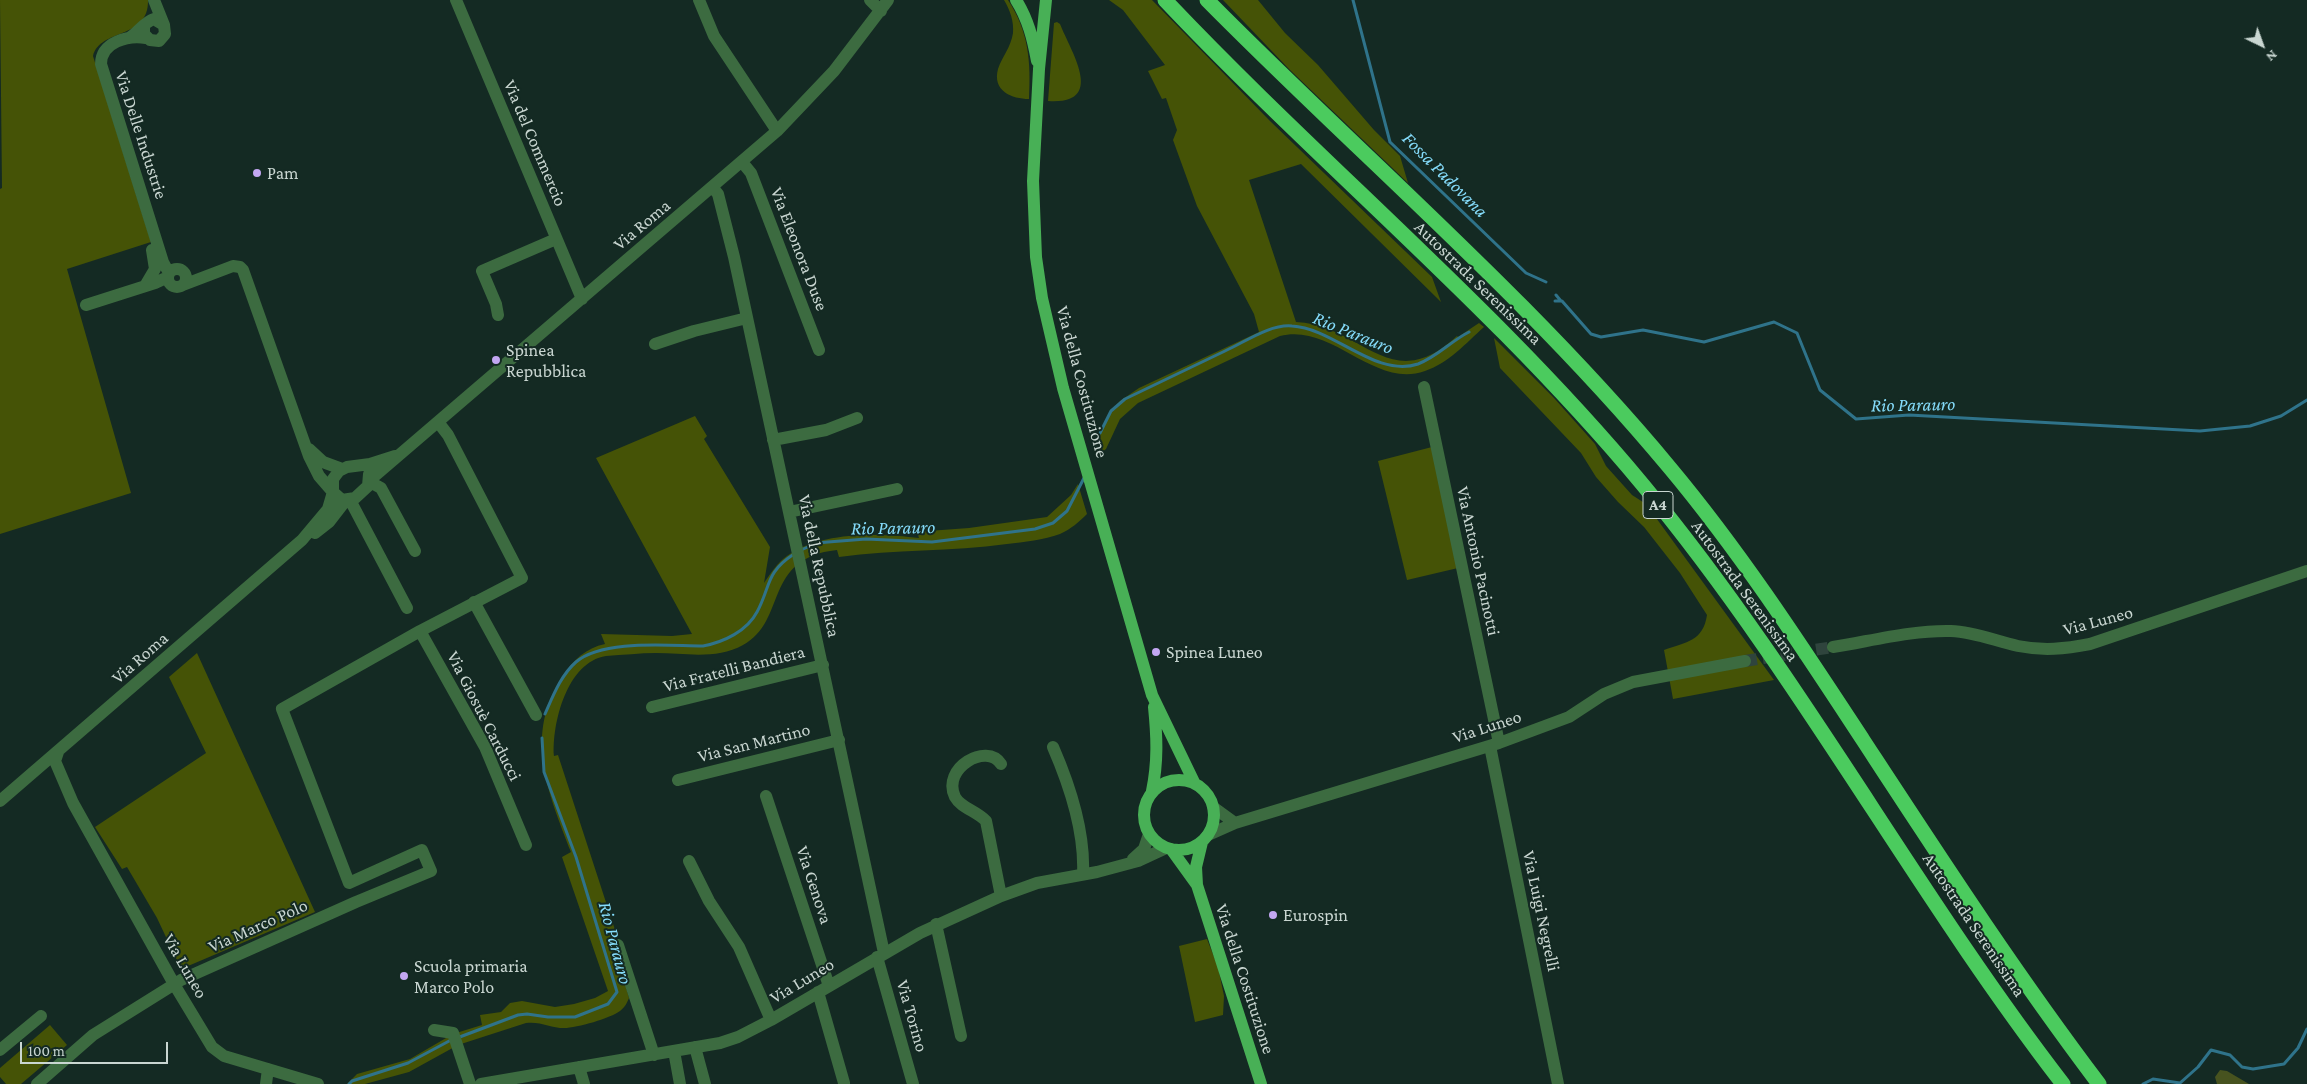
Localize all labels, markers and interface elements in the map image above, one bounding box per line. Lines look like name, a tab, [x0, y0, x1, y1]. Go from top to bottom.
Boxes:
north arrow	[2237, 20, 2287, 70]
text: N	[2263, 47, 2281, 65]
street label: Via Delle Industrie	[110, 68, 172, 202]
street label: Via del Commercio	[499, 77, 571, 209]
water label: Fossa Padovana	[1397, 127, 1493, 223]
place label: Pam	[267, 162, 299, 184]
marker: Pam	[251, 167, 263, 179]
street label: Via Eleonora Duse	[766, 184, 832, 314]
street label: Via Roma	[609, 195, 675, 255]
street label: Autostrada Serenissima	[1410, 216, 1546, 350]
street label: Via della Costituzione	[1051, 304, 1113, 460]
water label: Rio Parauro	[1310, 307, 1396, 359]
place label: Spinea Repubblica	[506, 339, 586, 382]
marker: Spinea Repubblica	[490, 354, 502, 366]
water label: Rio Parauro	[1871, 393, 1955, 417]
street label: Via Antonio Pacinotti	[1452, 484, 1504, 638]
road number: A4	[1643, 492, 1673, 518]
street label: Via della Repubblica	[793, 493, 845, 639]
water label: Rio Parauro	[851, 516, 935, 540]
street label: Autostrada Serenissima	[1687, 516, 1803, 666]
street label: Via Luneo	[2061, 601, 2135, 641]
street label: Via Roma	[107, 628, 173, 688]
street label: Via Fratelli Bandiera	[661, 641, 807, 697]
place label: Spinea Luneo	[1166, 641, 1263, 663]
marker: Spinea Luneo	[1150, 646, 1162, 658]
street label: Via Giosuè Carducci	[442, 647, 526, 785]
street label: Via Luneo	[1450, 706, 1524, 748]
street label: Via San Martino	[696, 719, 812, 767]
street label: Via Genova	[791, 843, 837, 927]
street label: Via Luigi Negrelli	[1518, 849, 1564, 973]
street label: Autostrada Serenissima	[1918, 849, 2030, 1001]
street label: Via Marco Polo	[205, 894, 311, 958]
water label: Rio Parauro	[593, 899, 637, 987]
street label: Via della Costituzione	[1211, 901, 1279, 1057]
place label: Eurospin	[1283, 904, 1348, 926]
marker: Eurospin	[1267, 909, 1279, 921]
street label: Via Luneo	[158, 930, 212, 1002]
street label: Via Luneo	[766, 953, 838, 1009]
place label: Scuola primaria Marco Polo	[414, 955, 528, 998]
marker: Scuola primaria Marco Polo	[398, 970, 410, 982]
street label: Via Torino	[891, 977, 933, 1055]
scale bar	[22, 1032, 170, 1064]
text: 100 m	[28, 1043, 65, 1059]

